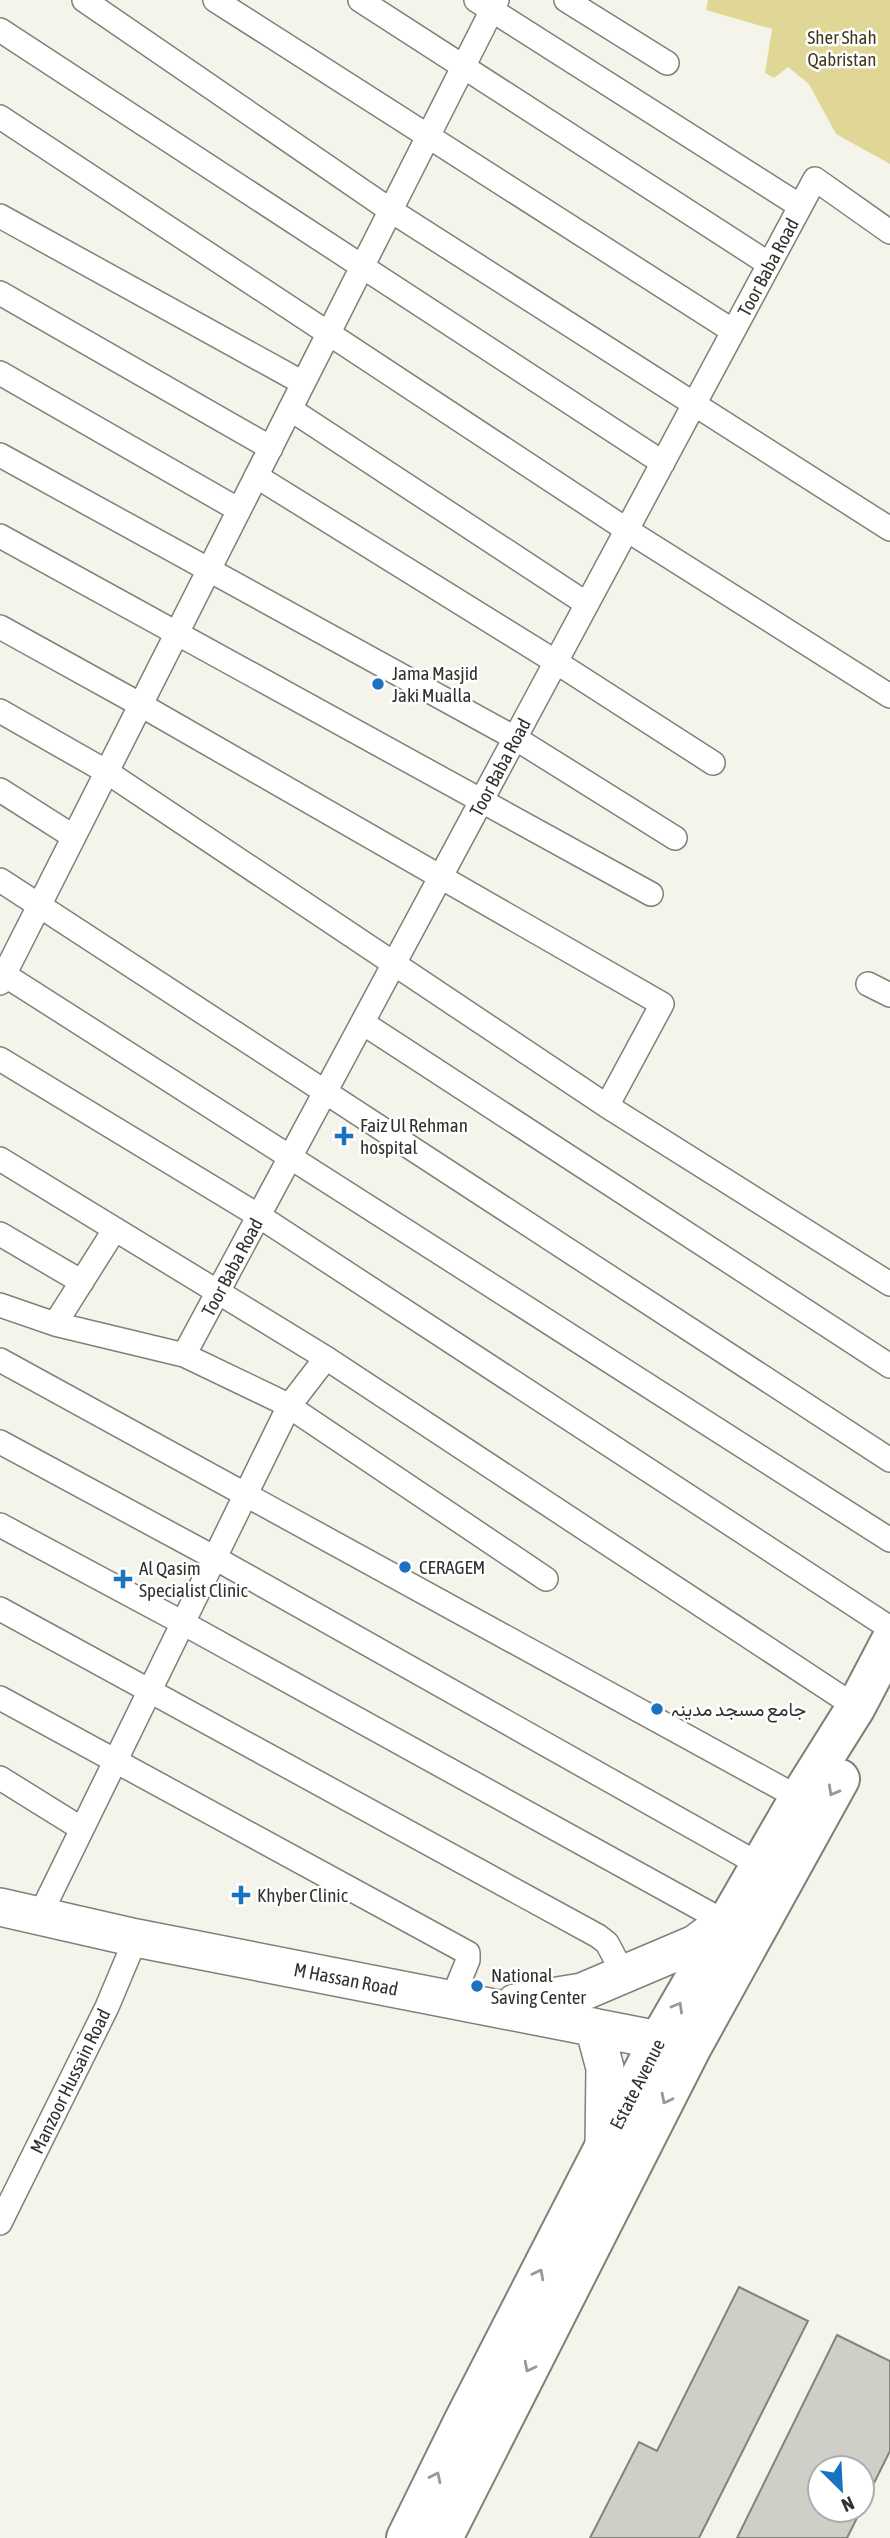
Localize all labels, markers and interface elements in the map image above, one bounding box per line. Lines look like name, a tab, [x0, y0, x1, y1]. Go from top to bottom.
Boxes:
park label: Sher Shah Qabristan	[807, 26, 877, 70]
street label: Toor Baba Road	[733, 214, 803, 320]
place label: Jama Masjid Jaki Mualla	[392, 662, 478, 706]
marker: Jama Masjid Jaki Mualla	[370, 676, 386, 692]
street label: Toor Baba Road	[465, 714, 535, 820]
place label: Faiz Ul Rehman hospital	[360, 1114, 468, 1158]
marker: Faiz Ul Rehman hospital	[334, 1126, 354, 1146]
street label: Toor Baba Road	[197, 1214, 267, 1320]
place label: CERAGEM	[419, 1556, 485, 1578]
place label: Al Qasim Specialist Clinic	[139, 1557, 248, 1601]
marker: CERAGEM	[397, 1559, 413, 1575]
marker: Al Qasim Specialist Clinic	[113, 1569, 133, 1589]
place label: جامع مسجد مدینہ	[671, 1698, 806, 1723]
marker: جامع مسجد مدینہ	[649, 1701, 665, 1717]
one-way arrow	[828, 1784, 841, 1796]
place label: Khyber Clinic	[257, 1884, 349, 1906]
marker: Khyber Clinic	[231, 1885, 251, 1905]
street label: M Hassan Road	[292, 1958, 400, 2000]
place label: National Saving Center	[491, 1964, 586, 2008]
marker: National Saving Center	[469, 1978, 485, 1994]
one-way arrow	[670, 2001, 683, 2014]
street label: Manzoor Hussain Road	[25, 2005, 115, 2157]
street label: Estate Avenue	[605, 2035, 669, 2133]
one-way arrow	[660, 2092, 674, 2104]
one-way arrow	[531, 2269, 544, 2281]
one-way arrow	[523, 2360, 537, 2372]
north arrow	[806, 2454, 876, 2524]
one-way arrow	[428, 2472, 442, 2484]
text: N	[838, 2492, 858, 2517]

